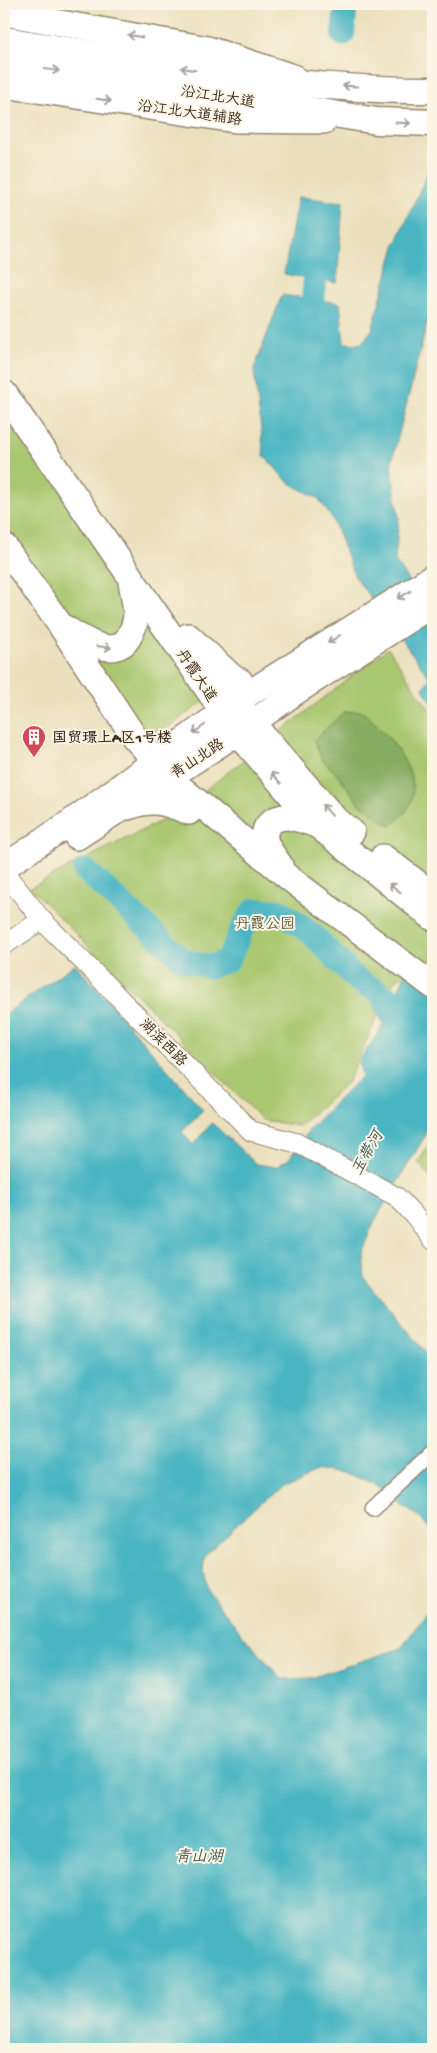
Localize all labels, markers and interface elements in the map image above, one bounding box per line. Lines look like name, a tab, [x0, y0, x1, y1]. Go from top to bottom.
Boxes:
one-way arrow	[127, 30, 143, 40]
one-way arrow	[181, 63, 197, 73]
one-way arrow	[44, 65, 60, 75]
one-way arrow	[342, 82, 358, 91]
street label: 沿江北大道	[179, 83, 256, 113]
one-way arrow	[96, 96, 112, 106]
street label: 沿江北大道辅路	[136, 98, 243, 130]
one-way arrow	[395, 118, 411, 127]
one-way arrow	[398, 591, 412, 601]
one-way arrow	[327, 634, 341, 644]
one-way arrow	[96, 642, 112, 652]
street label: 丹霞大道	[171, 646, 220, 706]
building icon: 国贸璟上A区1号楼	[21, 724, 47, 758]
one-way arrow	[192, 724, 206, 734]
place label: 国贸璟上A区1号楼	[52, 730, 172, 748]
street label: 青山北路	[168, 736, 228, 784]
one-way arrow	[270, 772, 282, 785]
one-way arrow	[321, 804, 333, 817]
one-way arrow	[388, 883, 402, 893]
park label: 丹霞公园	[235, 915, 295, 934]
street label: 湖滨西路	[135, 1016, 190, 1071]
water label: 玉带河	[348, 1125, 390, 1179]
water label: 青山湖	[175, 1847, 225, 1868]

